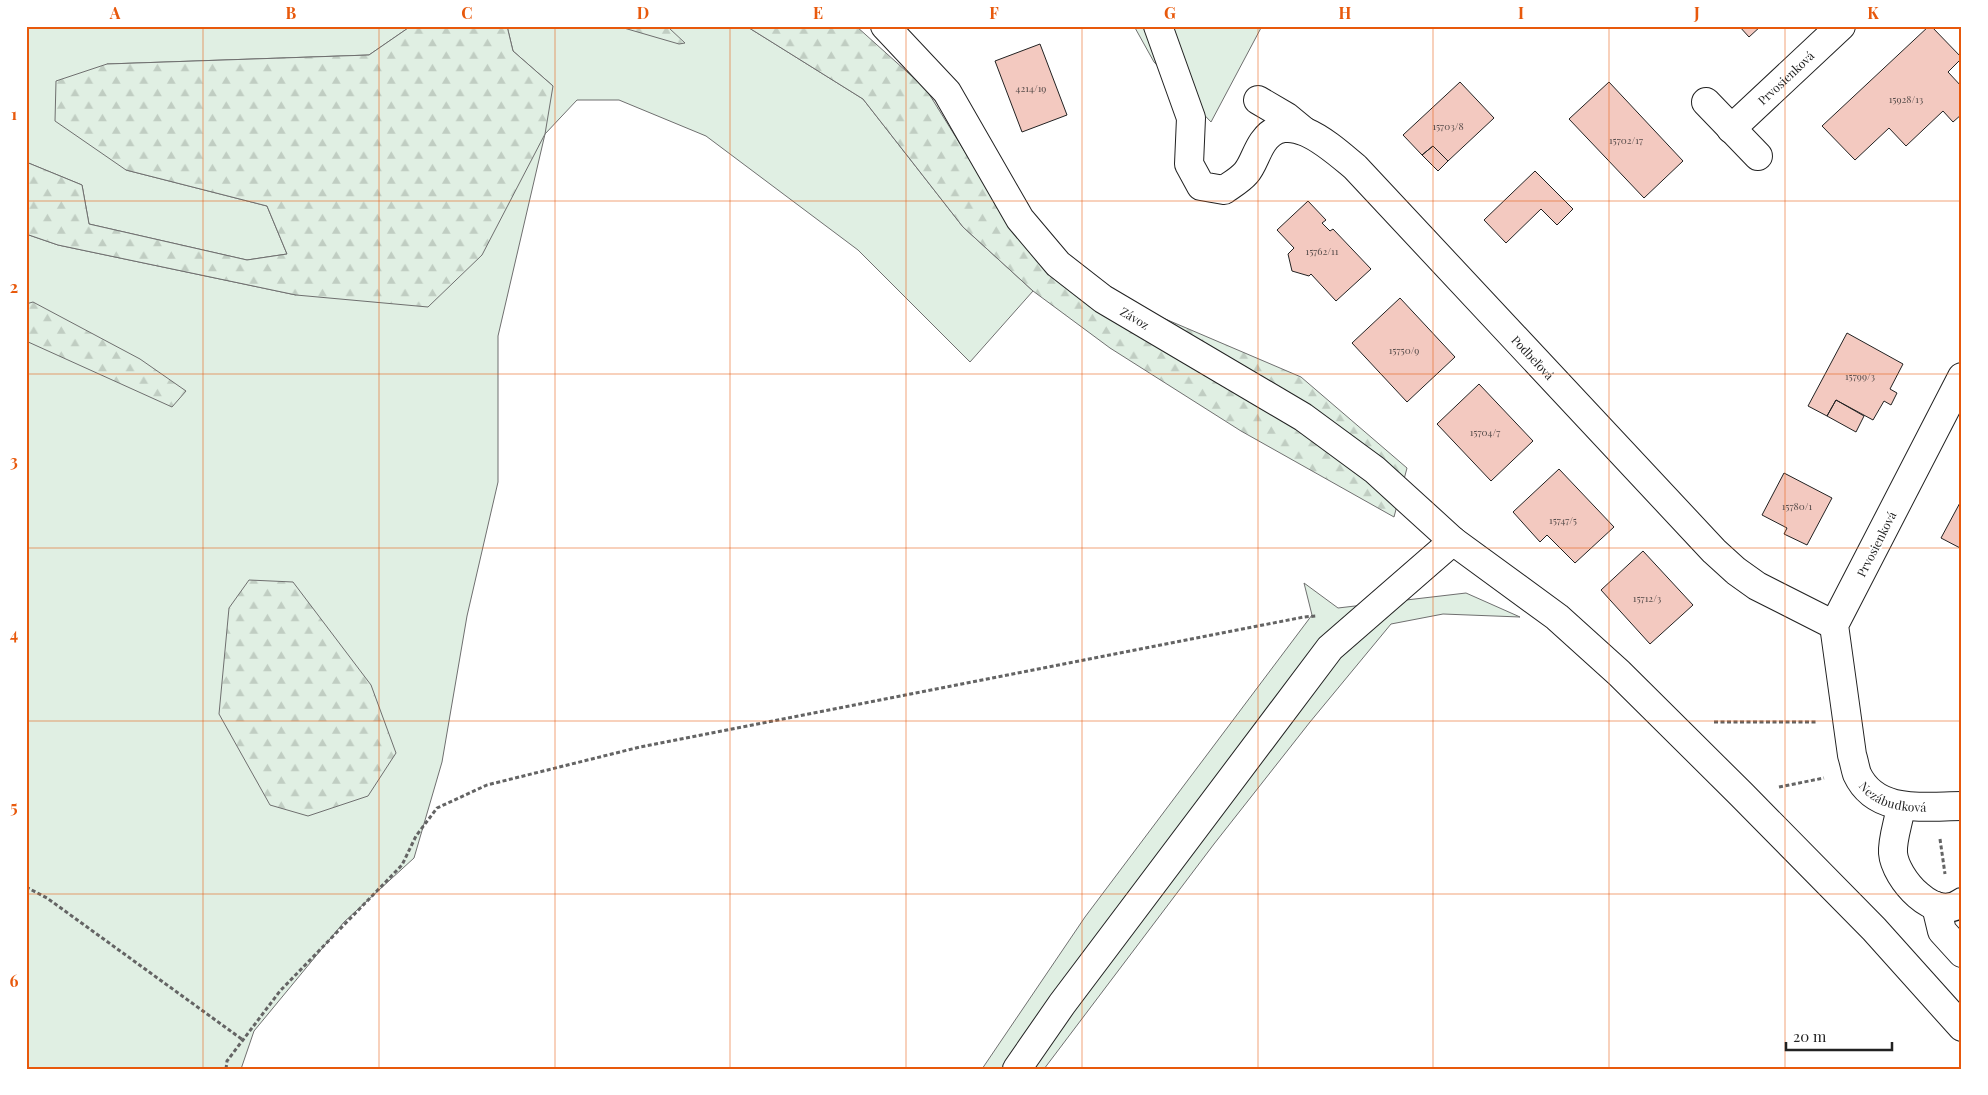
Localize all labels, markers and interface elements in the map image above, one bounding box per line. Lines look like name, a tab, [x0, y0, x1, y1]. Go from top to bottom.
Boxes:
text: A	[109, 2, 121, 23]
text: B	[286, 2, 297, 23]
text: C	[461, 2, 473, 23]
text: D	[637, 2, 649, 23]
text: E	[813, 2, 823, 23]
text: F	[989, 2, 999, 23]
text: G	[1164, 2, 1176, 23]
text: H	[1339, 2, 1352, 23]
text: I	[1518, 2, 1524, 23]
text: J	[1693, 2, 1700, 23]
text: K	[1867, 2, 1879, 23]
street label: Prvosienková	[1754, 47, 1817, 108]
house number: 4214/19	[1016, 81, 1046, 95]
house number: 15928/13	[1889, 92, 1924, 106]
text: 1	[11, 103, 17, 124]
house number: 15703/8	[1432, 119, 1464, 133]
house number: 15702/17	[1609, 133, 1643, 147]
house number: 15762/11	[1306, 244, 1339, 258]
text: 2	[10, 276, 18, 297]
street label: Závoz	[1117, 303, 1153, 333]
street label: Podbeľová	[1508, 332, 1558, 383]
house number: 15750/9	[1389, 343, 1419, 357]
house number: 15799/3	[1845, 369, 1875, 383]
house number: 15704/7	[1470, 425, 1500, 439]
text: 3	[10, 450, 18, 471]
house number: 15780/1	[1782, 499, 1812, 513]
street label: Prvosienková	[1853, 509, 1899, 579]
house number: 15747/5	[1549, 513, 1577, 527]
house number: 15712/3	[1633, 591, 1662, 605]
text: 4	[10, 623, 18, 644]
street label: Nezábudková	[1856, 778, 1926, 815]
text: 5	[10, 796, 18, 817]
text: 6	[10, 970, 19, 991]
scale bar	[1786, 1020, 1892, 1052]
text: 20 m	[1793, 1026, 1827, 1046]

